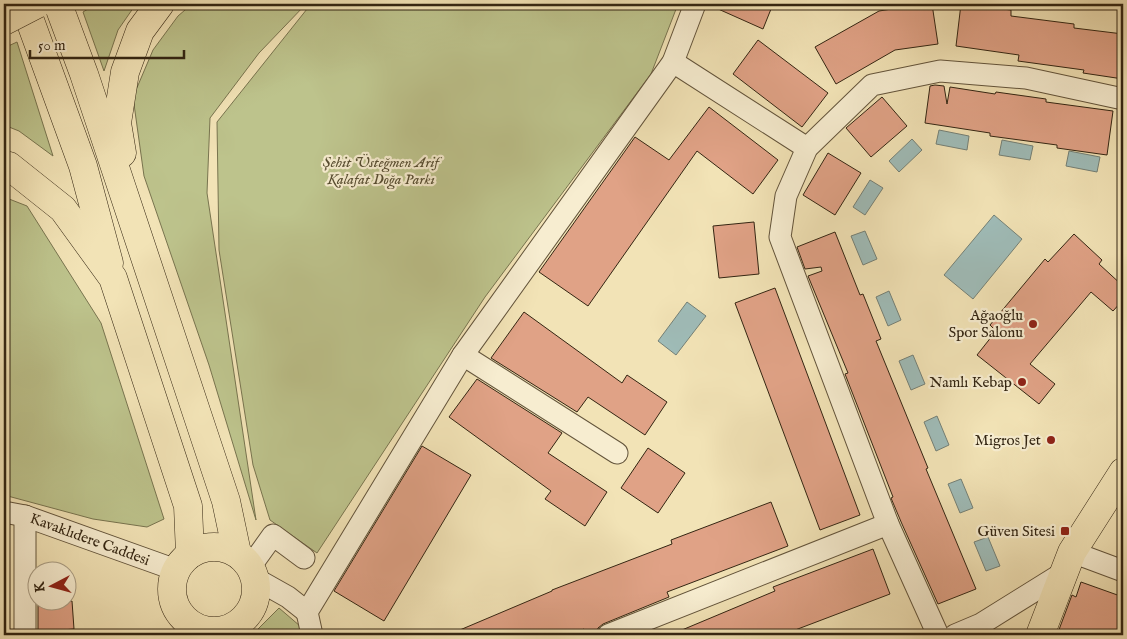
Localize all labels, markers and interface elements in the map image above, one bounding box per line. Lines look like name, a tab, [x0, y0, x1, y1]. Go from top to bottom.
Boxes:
scale bar	[30, 28, 184, 60]
text: 50 m	[38, 36, 66, 55]
park label: Şehit Üsteğmen Arif Kalafat Doğa Parkı	[323, 153, 443, 190]
place label: Ağaoğlu Spor Salonu	[948, 306, 1023, 342]
marker: Ağaoğlu Spor Salonu	[1027, 318, 1039, 330]
place label: Namlı Kebap	[930, 373, 1012, 392]
marker: Namlı Kebap	[1016, 376, 1028, 388]
place label: Migros Jet	[975, 431, 1041, 450]
marker: Migros Jet	[1045, 434, 1057, 446]
street label: Kavaklıdere Caddesi	[27, 509, 152, 570]
place label: Güven Sitesi	[978, 522, 1055, 541]
marker: Güven Sitesi	[1059, 525, 1071, 537]
north arrow	[28, 562, 78, 612]
text: K	[30, 580, 50, 593]

